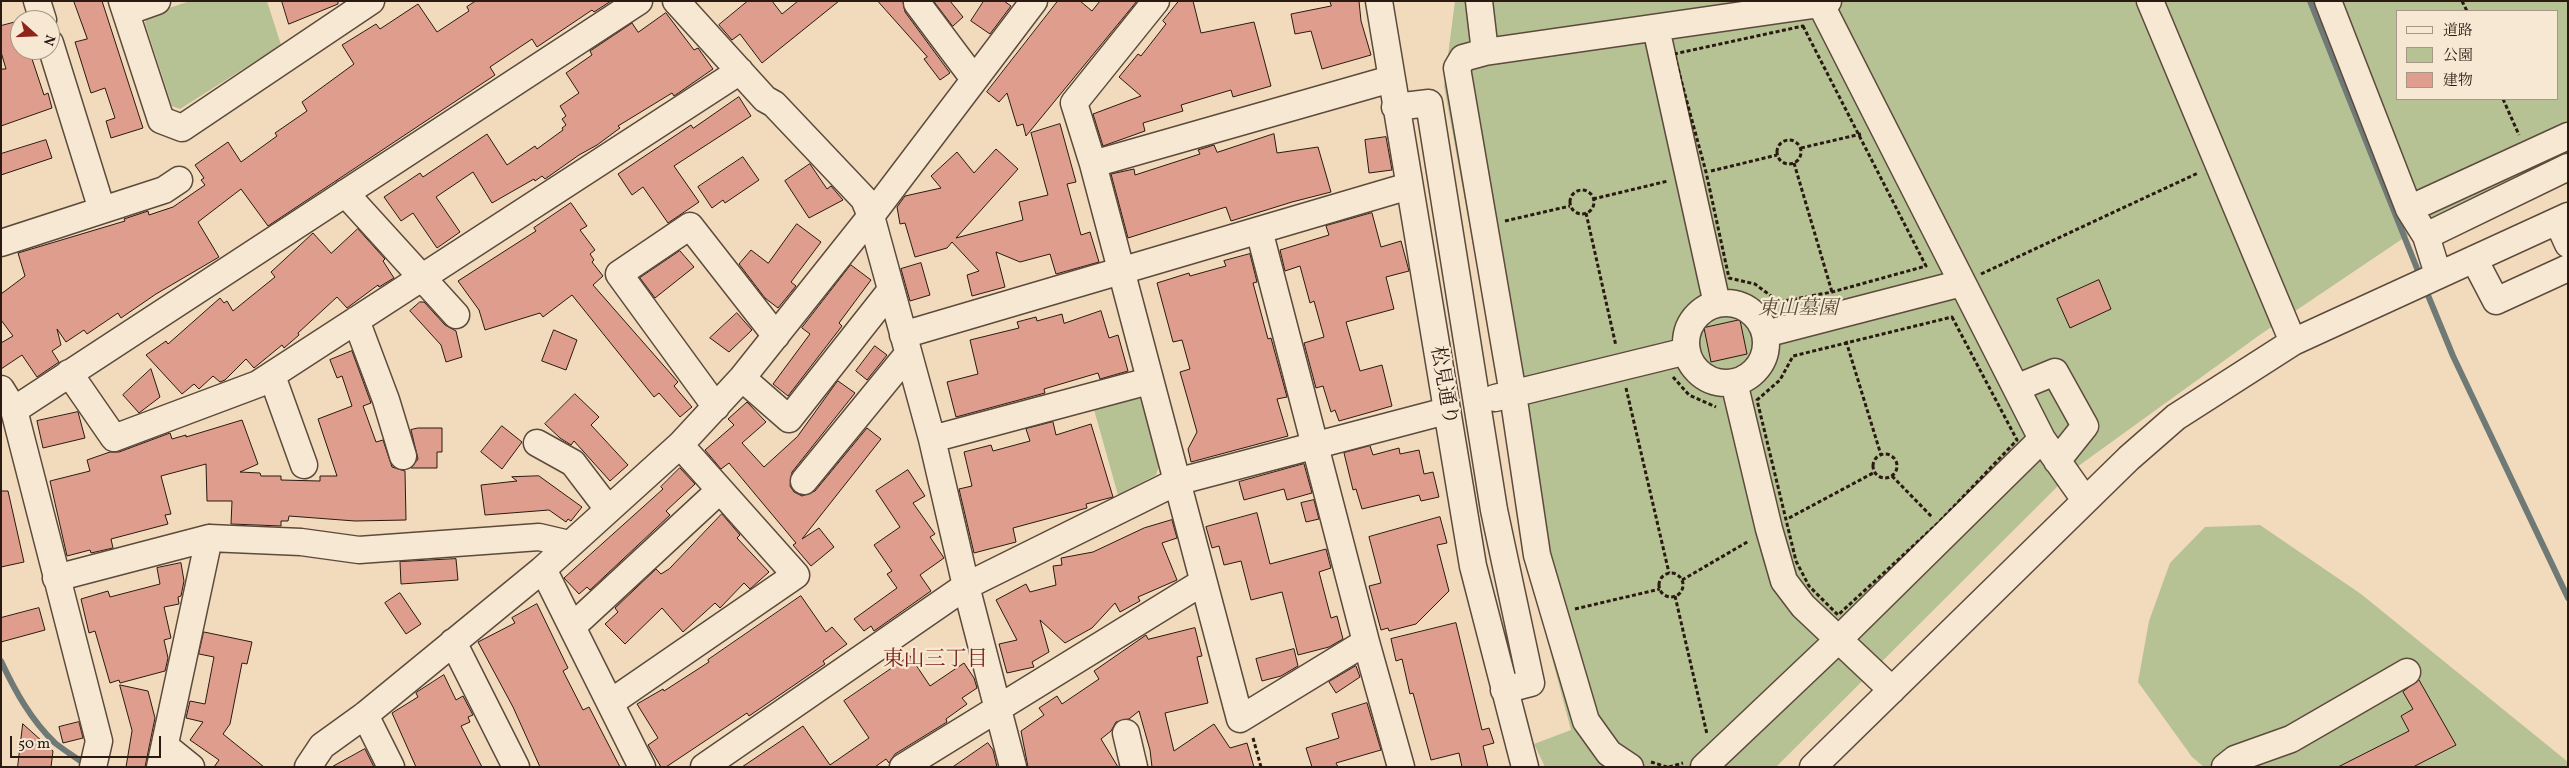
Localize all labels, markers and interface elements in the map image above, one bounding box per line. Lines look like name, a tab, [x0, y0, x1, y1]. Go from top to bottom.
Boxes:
north arrow	[10, 10, 60, 60]
legend	[2396, 10, 2559, 100]
text: 道路	[2443, 21, 2473, 42]
text: N	[38, 32, 59, 48]
text: 公園	[2443, 46, 2473, 67]
text: 建物	[2443, 71, 2473, 92]
park label: 東山墓園	[1758, 298, 1838, 322]
street label: 松見通り	[1423, 345, 1461, 427]
district label: 東山三丁目	[883, 648, 987, 674]
scale bar	[12, 726, 164, 758]
text: 50 m	[18, 734, 50, 755]

